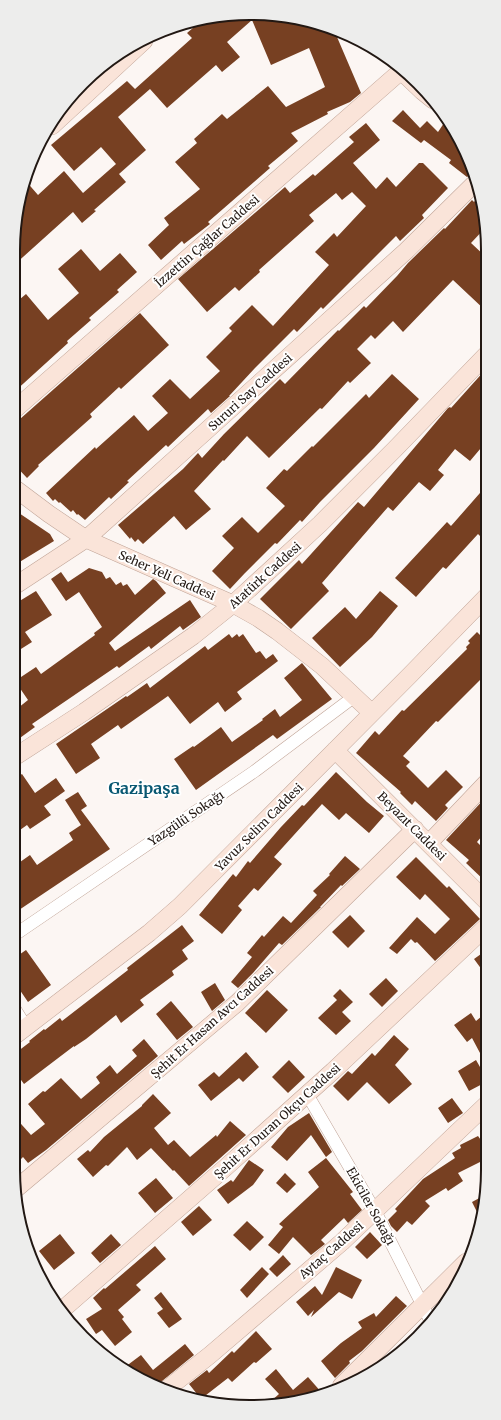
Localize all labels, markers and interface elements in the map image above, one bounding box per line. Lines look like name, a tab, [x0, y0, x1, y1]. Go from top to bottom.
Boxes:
street label: İzzettin Çağlar Caddesi	[152, 192, 262, 290]
street label: Sururi Say Caddesi	[205, 350, 295, 434]
street label: Atatürk Caddesi	[225, 539, 304, 612]
street label: Seher Yeli Caddesi	[116, 547, 218, 603]
district label: Gazipaşa	[108, 778, 180, 798]
street label: Yavuz Selim Caddesi	[211, 780, 306, 875]
street label: Yazgülü Sokağı	[144, 787, 227, 849]
street label: Beyazıt Caddesi	[375, 789, 449, 863]
street label: Şehit Er Hasan Avcı Caddesi	[148, 963, 277, 1081]
street label: Şehit Er Duran Okçu Caddesi	[211, 1060, 343, 1182]
street label: Ekiciler Sokağı	[343, 1164, 399, 1248]
street label: Aytaç Caddesi	[295, 1218, 366, 1283]

